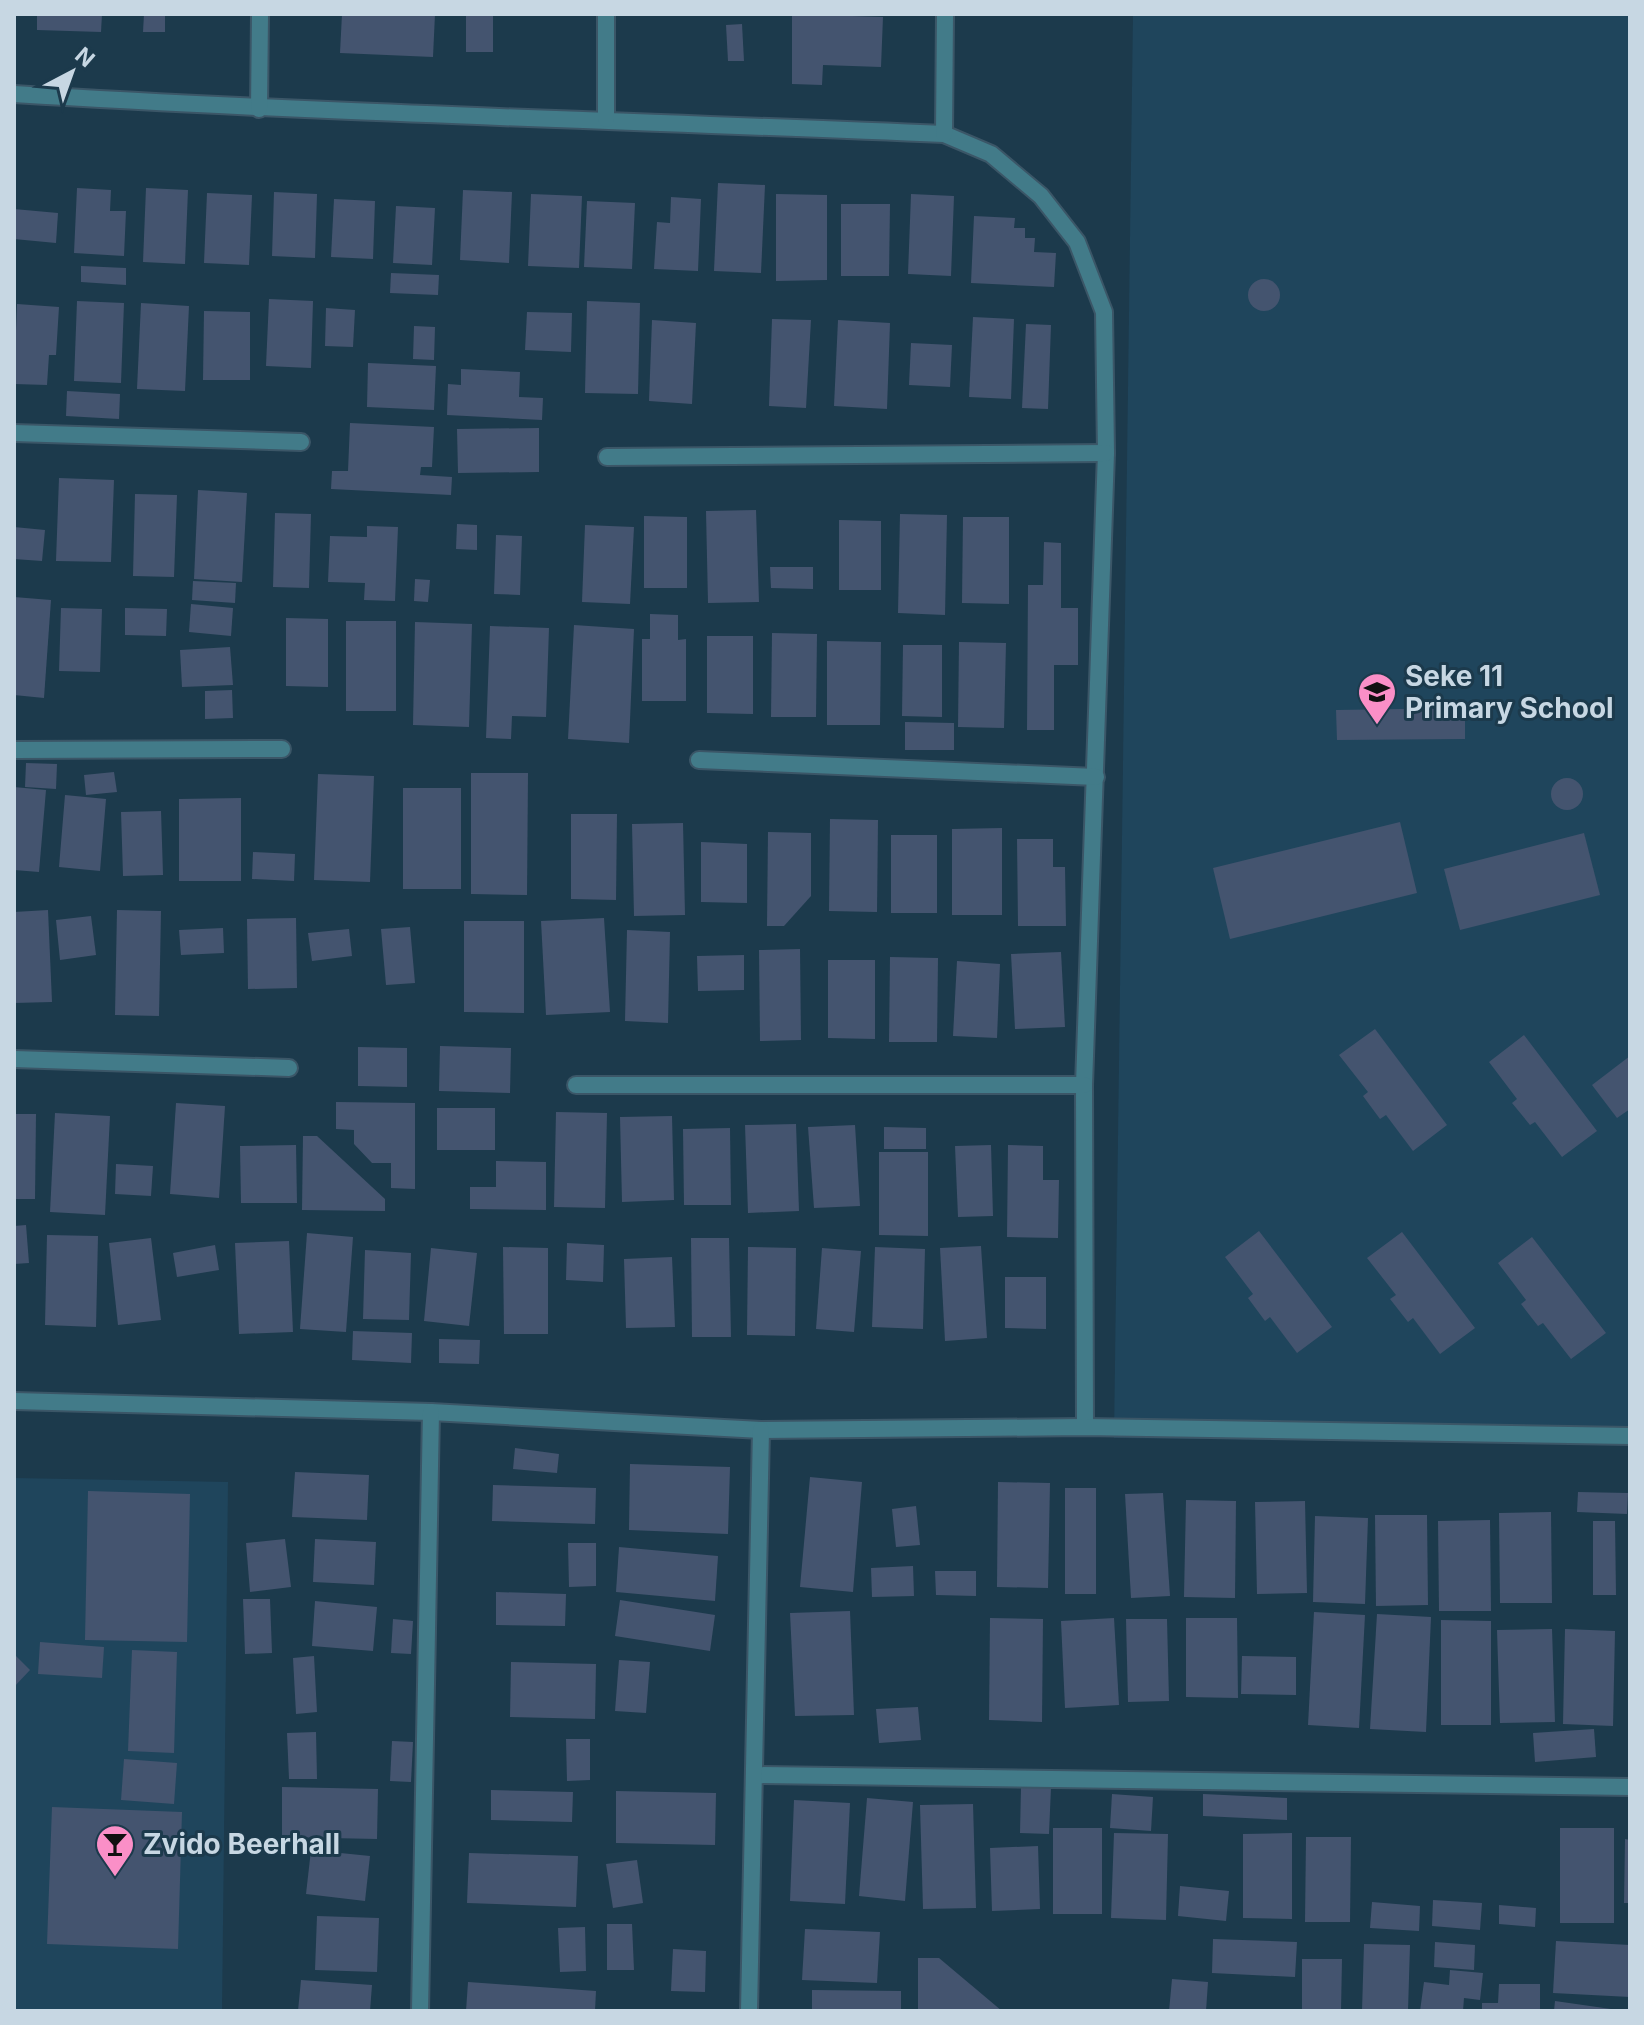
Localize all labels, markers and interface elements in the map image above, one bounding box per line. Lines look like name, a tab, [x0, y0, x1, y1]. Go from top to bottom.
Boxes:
north arrow	[32, 32, 112, 112]
text: N	[70, 42, 100, 72]
place label: Seke 11 Primary School	[1405, 659, 1614, 725]
school or university icon: Seke 11 Primary School	[1356, 671, 1398, 726]
bar icon: Zvido Beerhall	[94, 1823, 136, 1878]
place label: Zvido Beerhall	[143, 1827, 340, 1861]

